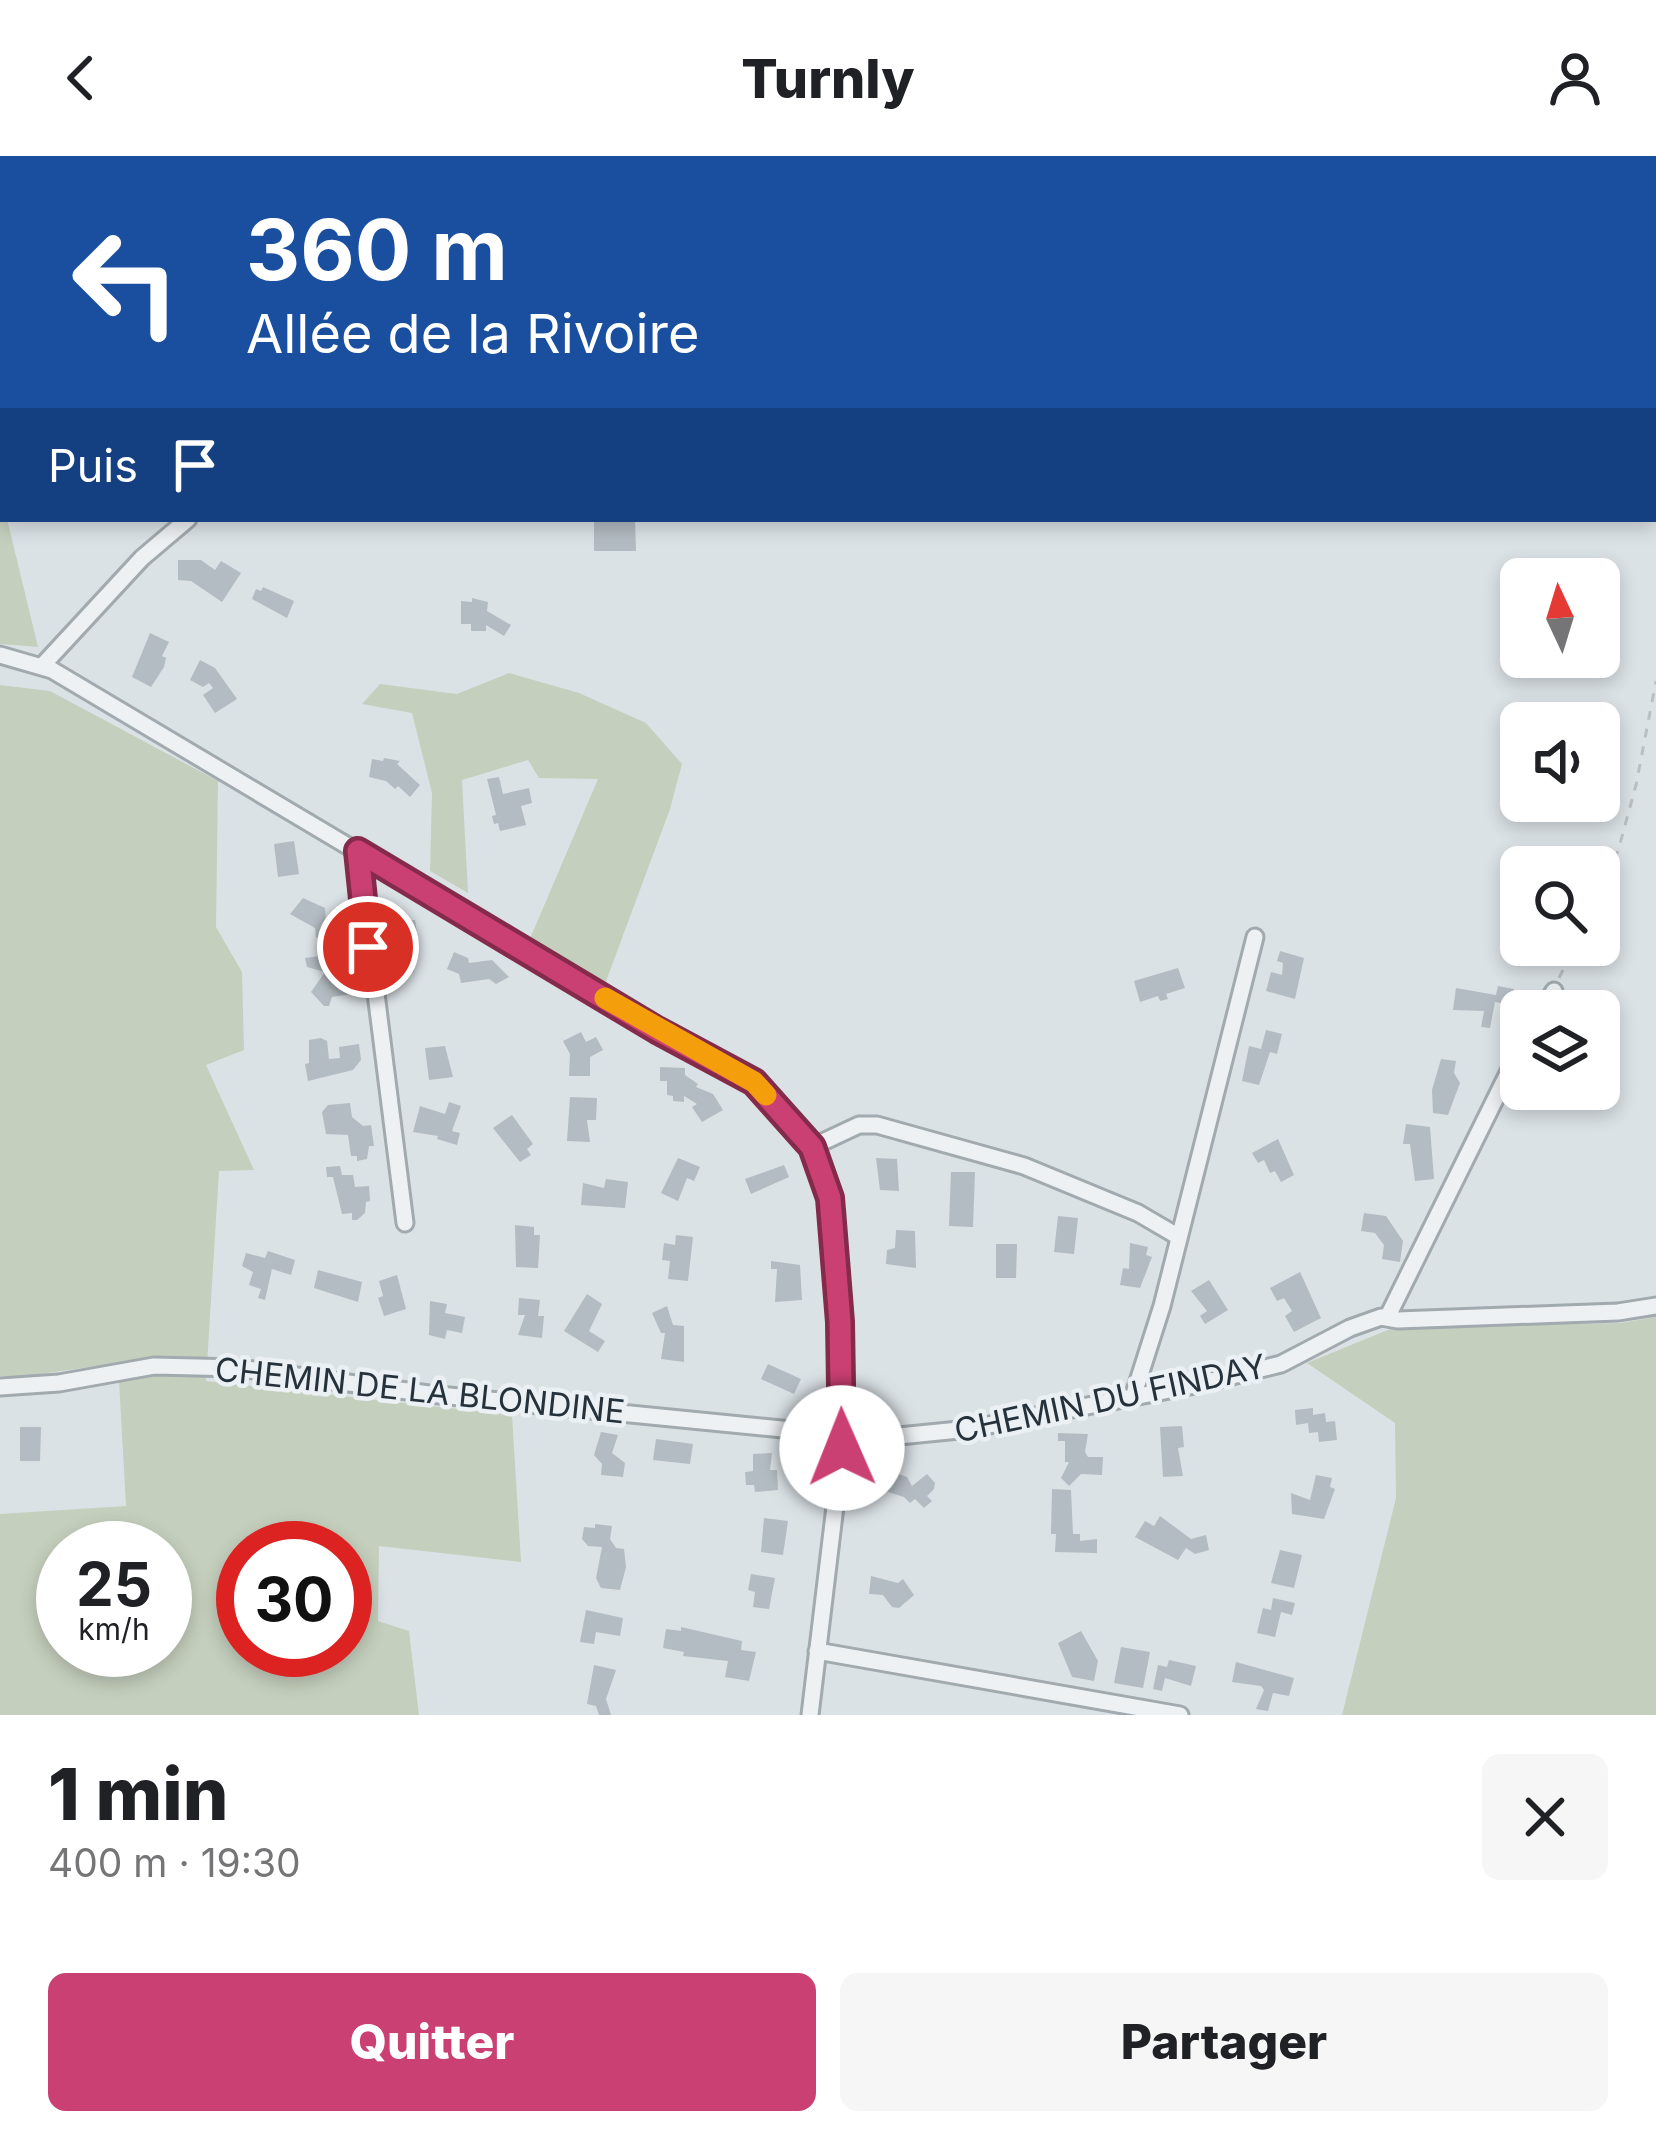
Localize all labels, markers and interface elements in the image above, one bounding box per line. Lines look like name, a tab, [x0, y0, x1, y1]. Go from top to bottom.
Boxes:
icon: back	[48, 45, 114, 111]
icon: person	[1542, 45, 1608, 111]
text: Turnly	[741, 46, 915, 111]
text: 360 m	[246, 199, 508, 300]
icon: left	[48, 204, 204, 360]
text: Allée de la Rivoire	[246, 301, 699, 366]
icon: arrive	[162, 432, 228, 498]
text: Puis	[48, 438, 138, 493]
north arrow	[1500, 558, 1620, 678]
map controls	[1500, 558, 1620, 1110]
button: sound	[1500, 702, 1620, 822]
button: search	[1500, 846, 1620, 966]
pin	[317, 896, 419, 998]
icon: arrive	[335, 914, 401, 980]
button: layers	[1500, 990, 1620, 1110]
street label: CHEMIN DU FINDAY	[951, 1345, 1269, 1451]
street label: CHEMIN DE LA BLONDINE	[213, 1349, 627, 1431]
position arrow	[779, 1385, 905, 1511]
speed limit sign: 30	[216, 1521, 372, 1677]
text: 25	[76, 1548, 152, 1620]
text: km/h	[78, 1611, 150, 1647]
text: 1 min	[48, 1750, 228, 1837]
button: close	[1482, 1754, 1608, 1880]
text: 400 m · 19:30	[48, 1839, 301, 1886]
button: Quitter	[48, 1973, 816, 2111]
button: Partager	[840, 1973, 1608, 2111]

